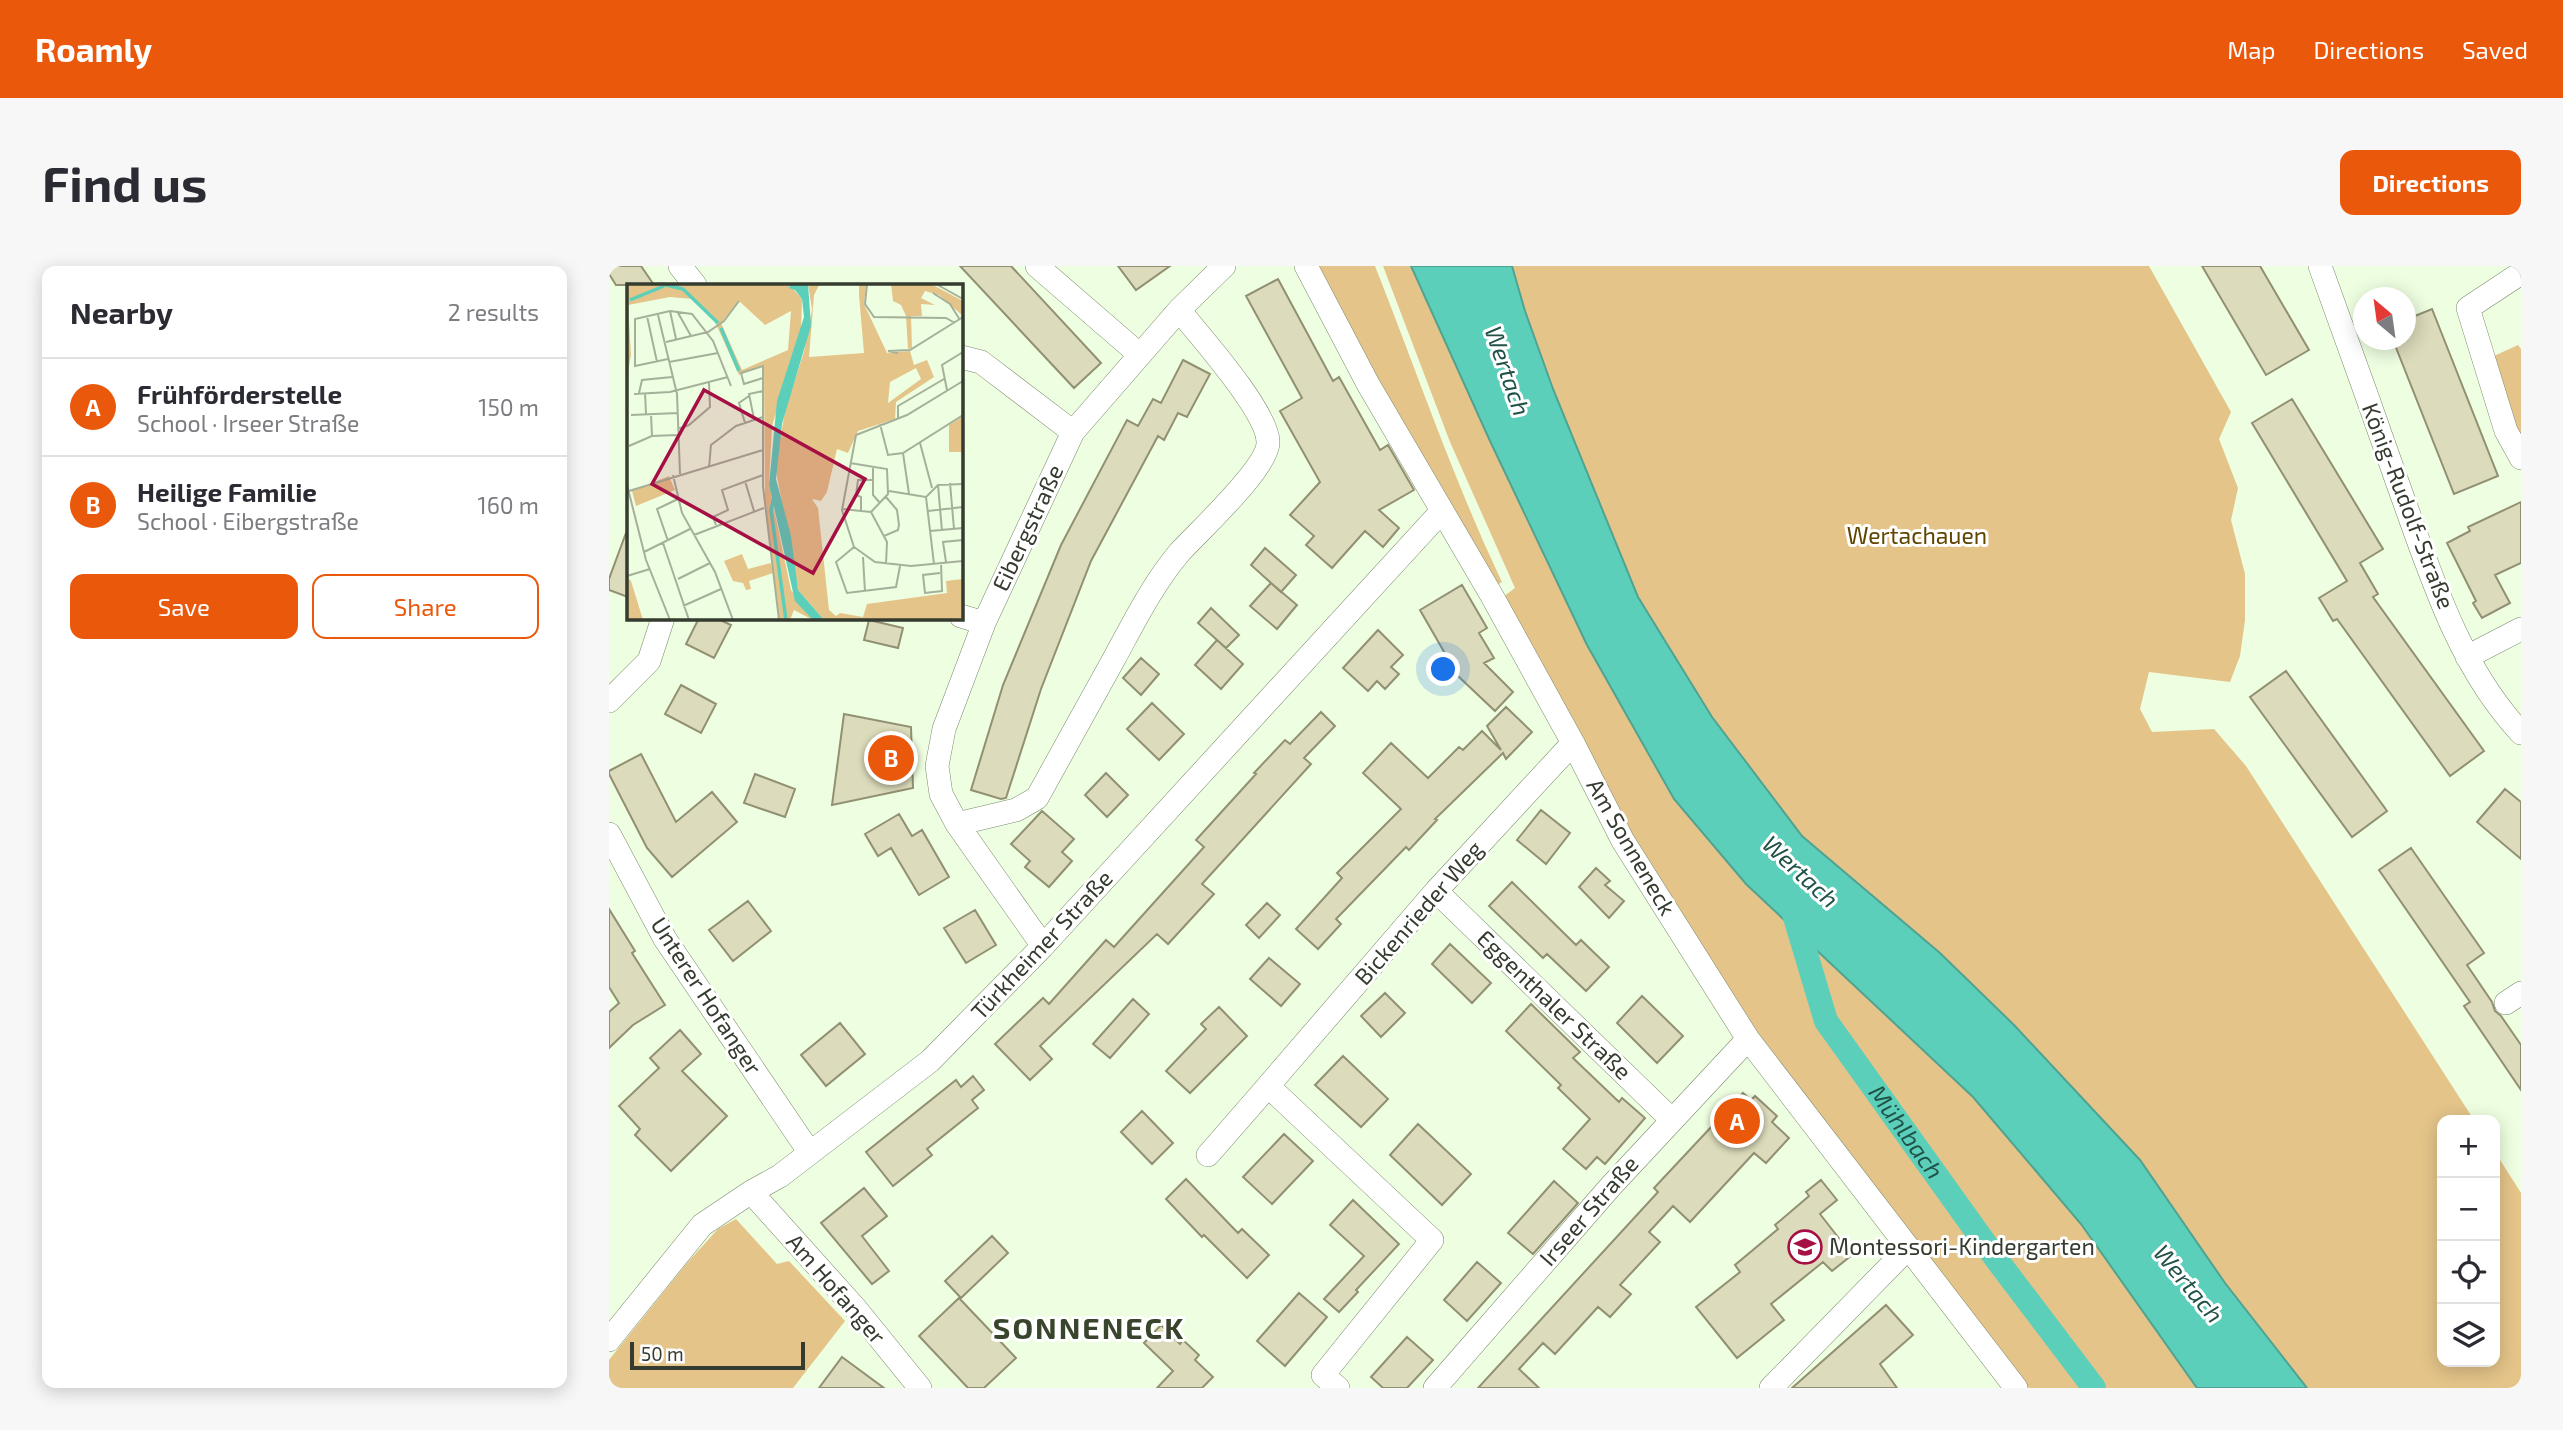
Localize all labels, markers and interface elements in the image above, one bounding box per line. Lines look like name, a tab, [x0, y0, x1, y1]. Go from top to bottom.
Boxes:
text: Roamly	[35, 29, 152, 69]
text: Map	[2227, 35, 2275, 64]
text: Directions	[2313, 35, 2424, 64]
text: Saved	[2462, 35, 2528, 64]
button: Directions	[2340, 150, 2521, 215]
text: Find us	[42, 153, 207, 212]
inset map	[627, 284, 963, 620]
north arrow	[2353, 287, 2416, 350]
text: Nearby	[70, 294, 173, 330]
text: 2 results	[448, 298, 539, 326]
water label: Wertach	[1480, 322, 1537, 419]
text: Frühförderstelle	[137, 378, 342, 409]
text: A	[85, 393, 101, 421]
text: 150 m	[478, 393, 539, 421]
street label: König-Rudolf-Straße	[2357, 399, 2461, 613]
text: School · Irseer Straße	[137, 409, 359, 437]
street label: Eibergstraße	[986, 460, 1069, 595]
text: Heilige Familie	[137, 476, 317, 507]
text: B	[86, 491, 100, 519]
text: 160 m	[478, 491, 539, 519]
text: School · Eibergstraße	[137, 507, 359, 535]
park label: Wertachauen	[1847, 521, 1987, 549]
button: Save	[70, 574, 298, 639]
button: Share	[312, 574, 539, 639]
your location	[1426, 652, 1460, 686]
pin: B	[868, 732, 914, 784]
street label: Am Sonneneck	[1581, 773, 1682, 920]
water label: Wertach	[1757, 829, 1845, 913]
street label: Bickenrieder Weg	[1348, 835, 1488, 990]
street label: Türkheimer Straße	[965, 864, 1118, 1025]
street label: Unterer Hofanger	[645, 911, 768, 1080]
street label: Eggenthaler Straße	[1472, 924, 1638, 1085]
water label: Mühlbach	[1863, 1079, 1950, 1184]
pin: A	[1714, 1095, 1760, 1147]
map controls	[2437, 1115, 2500, 1367]
button: +	[2437, 1115, 2500, 1178]
street label: Irseer Straße	[1533, 1150, 1644, 1271]
button: −	[2437, 1178, 2500, 1241]
street label: Am Hofanger	[781, 1227, 892, 1349]
school or university icon: Montessori-Kindergarten	[1786, 1228, 1824, 1266]
place label: Montessori-Kindergarten	[1829, 1232, 2095, 1260]
water label: Wertach	[2148, 1238, 2230, 1328]
button: locate	[2437, 1241, 2500, 1304]
button: layers	[2437, 1304, 2500, 1367]
district label: SONNENECK	[993, 1309, 1185, 1345]
scale bar	[630, 1339, 805, 1371]
text: 50 m	[641, 1342, 684, 1365]

